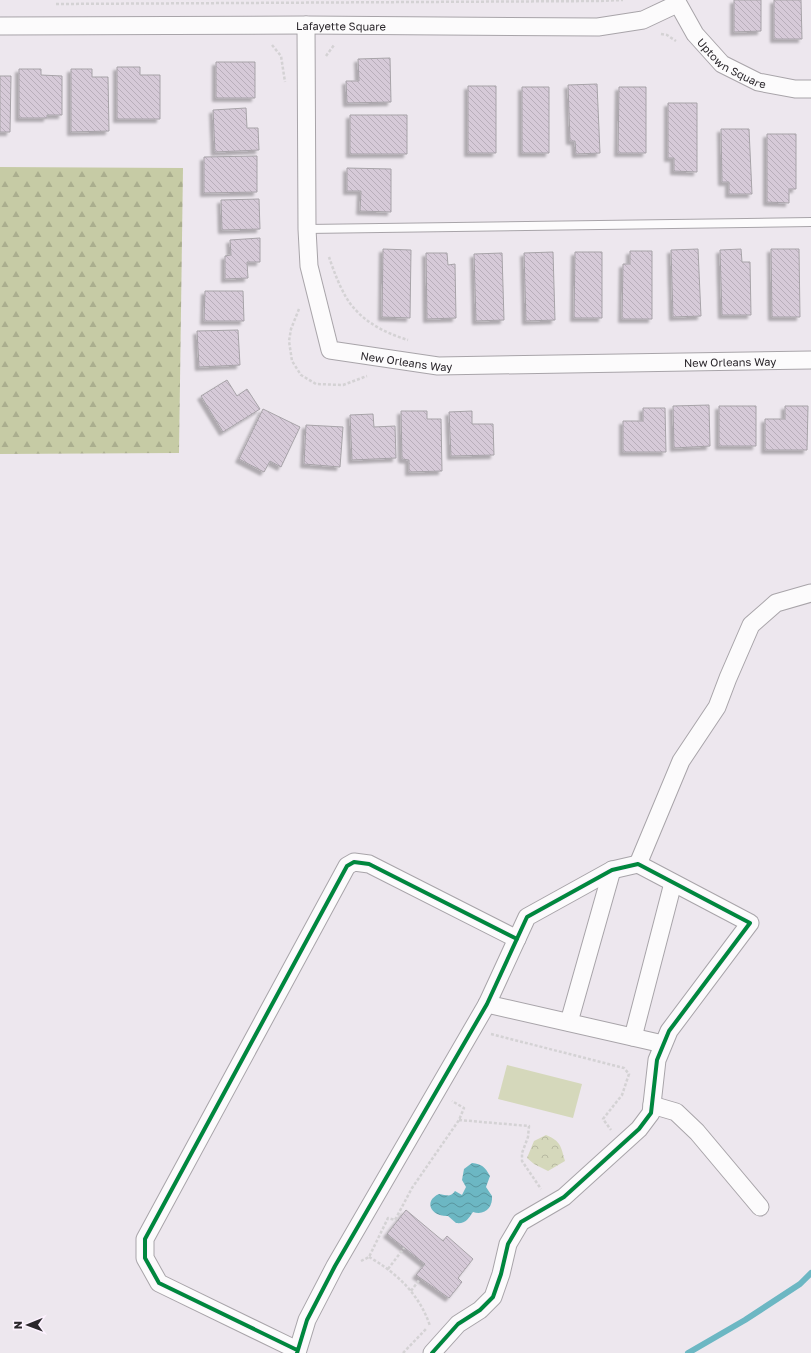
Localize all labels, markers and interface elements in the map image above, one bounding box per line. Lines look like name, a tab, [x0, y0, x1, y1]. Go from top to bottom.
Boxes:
street label: Lafayette Square	[296, 18, 386, 32]
street label: Uptown Square	[695, 35, 767, 90]
street label: New Orleans Way	[360, 348, 453, 373]
street label: New Orleans Way	[684, 354, 776, 369]
north arrow	[8, 1305, 48, 1345]
text: N	[11, 1321, 24, 1329]

